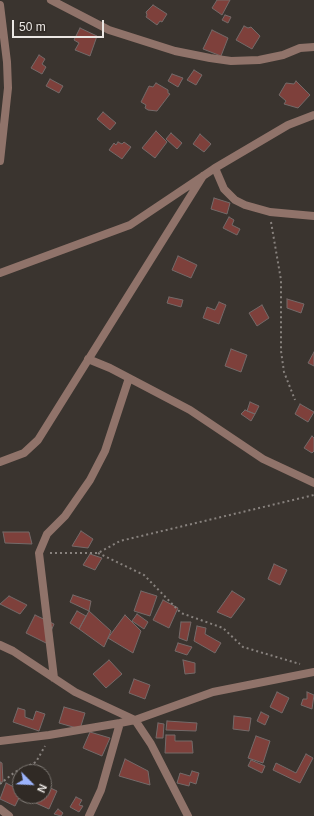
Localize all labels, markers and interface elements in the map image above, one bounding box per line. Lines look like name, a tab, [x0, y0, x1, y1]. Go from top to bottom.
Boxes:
scale bar	[14, 12, 106, 38]
text: 50 m	[19, 20, 46, 34]
north arrow	[12, 764, 52, 804]
text: N	[35, 782, 49, 795]

